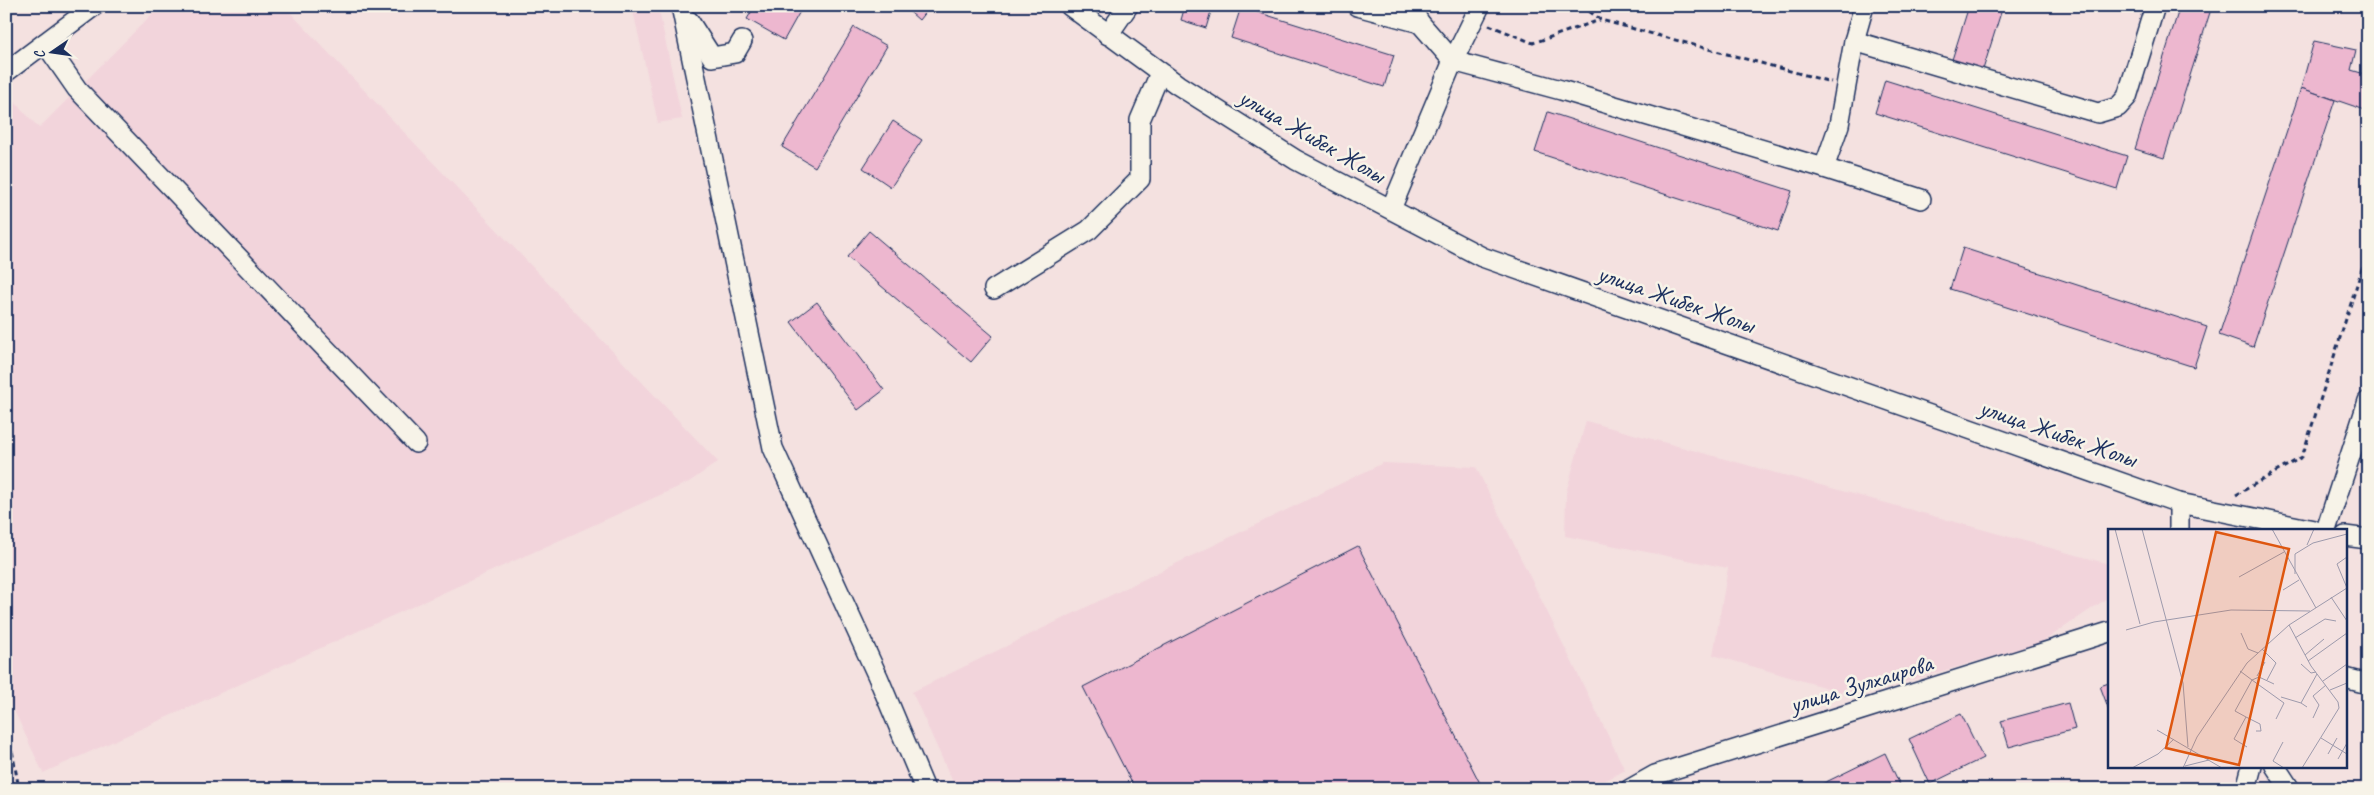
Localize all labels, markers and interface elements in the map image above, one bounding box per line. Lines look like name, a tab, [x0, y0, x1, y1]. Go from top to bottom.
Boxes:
north arrow	[28, 28, 78, 78]
text: С	[30, 47, 49, 60]
street label: улица Жибек Жолы	[1231, 80, 1393, 192]
street label: улица Жибек Жолы	[1591, 257, 1760, 341]
street label: улица Жибек Жолы	[1973, 391, 2142, 475]
inset map	[2108, 529, 2346, 768]
street label: улица Зулхаирова	[1784, 647, 1938, 721]

